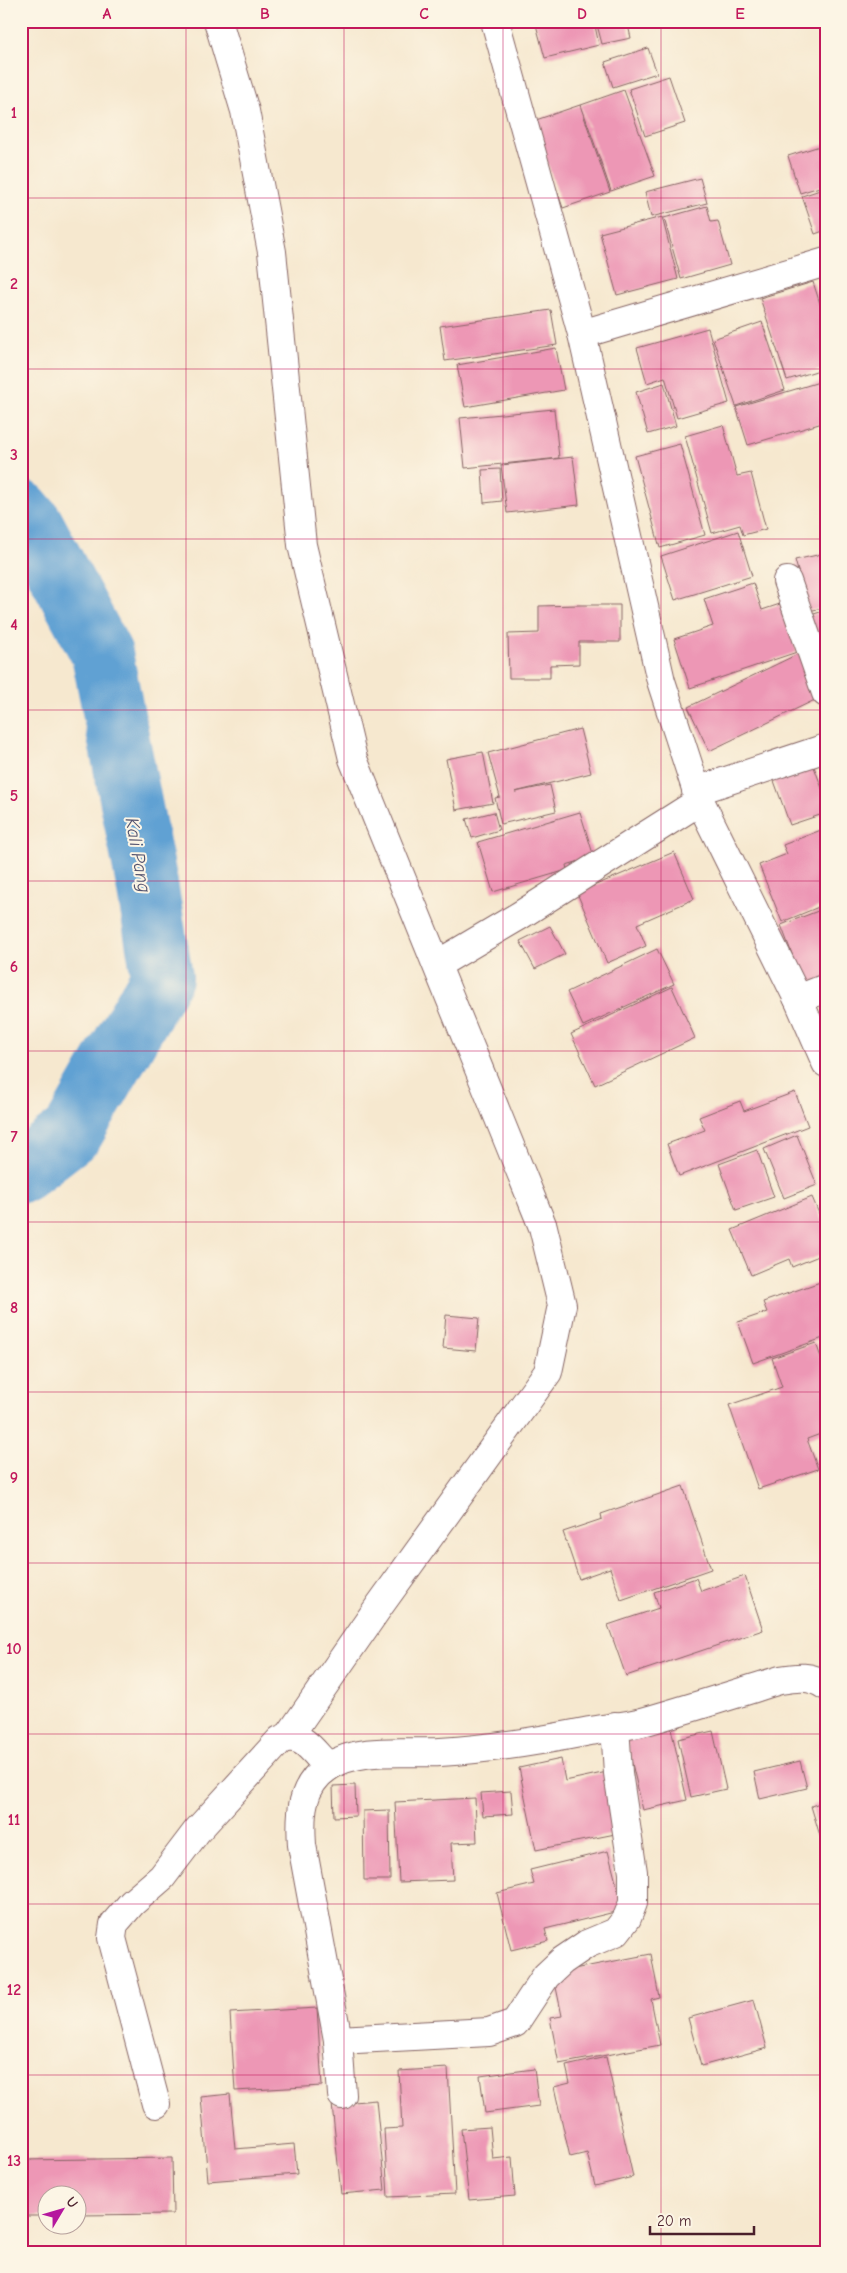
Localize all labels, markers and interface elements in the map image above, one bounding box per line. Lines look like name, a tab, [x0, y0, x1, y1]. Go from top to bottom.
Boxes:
text: A	[103, 5, 112, 23]
text: B	[260, 5, 270, 23]
text: C	[419, 5, 429, 23]
text: D	[577, 5, 587, 23]
text: E	[735, 5, 745, 23]
text: 1	[11, 104, 17, 122]
text: 2	[10, 275, 18, 293]
text: 3	[10, 446, 18, 464]
text: 4	[10, 616, 18, 634]
text: 5	[10, 787, 18, 805]
water label: Kali Pang	[121, 816, 155, 895]
text: 6	[10, 958, 18, 976]
text: 7	[10, 1128, 18, 1146]
text: 8	[10, 1299, 18, 1317]
text: 9	[10, 1469, 18, 1487]
text: 10	[6, 1640, 22, 1658]
text: 11	[8, 1811, 20, 1829]
text: 12	[7, 1981, 21, 1999]
text: 13	[7, 2152, 21, 2170]
north arrow	[38, 2186, 88, 2236]
text: U	[62, 2193, 81, 2211]
scale bar	[650, 2203, 753, 2235]
text: 20 m	[657, 2212, 691, 2230]

